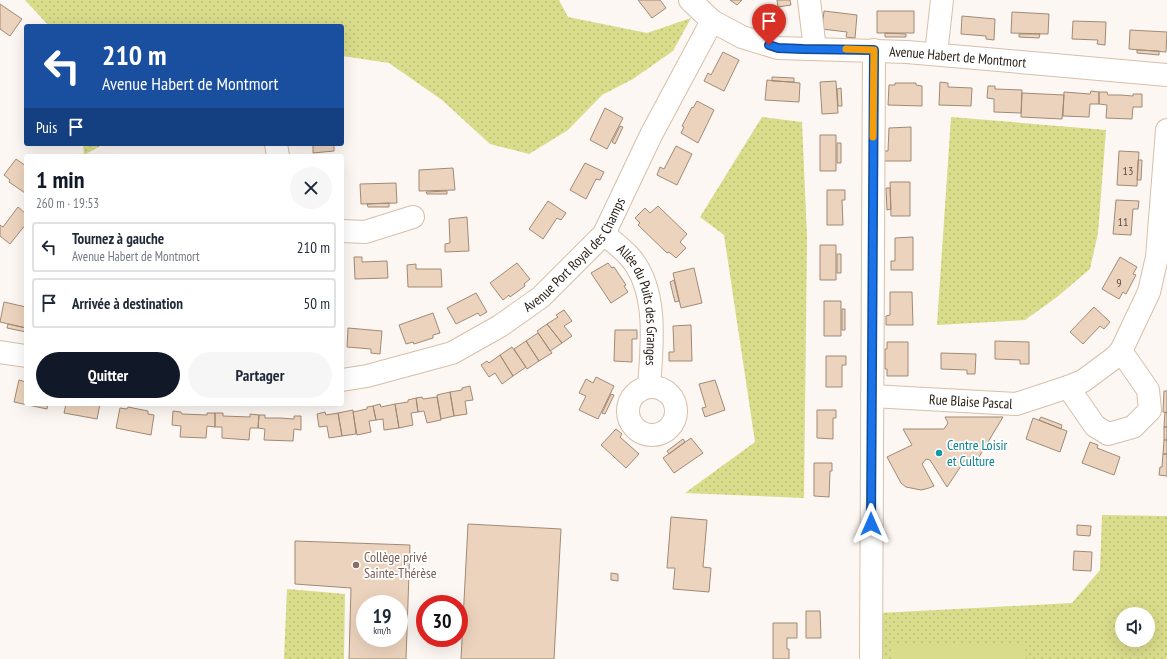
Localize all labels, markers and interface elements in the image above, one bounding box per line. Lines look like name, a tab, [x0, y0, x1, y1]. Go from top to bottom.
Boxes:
pin	[752, 4, 786, 45]
icon: arrive	[758, 10, 780, 32]
text: 210 m	[102, 36, 166, 73]
icon: left	[36, 40, 88, 92]
street label: Avenue Habert de Montmort	[889, 42, 1027, 72]
text: Avenue Habert de Montmort	[102, 72, 279, 95]
icon: arrive	[65, 116, 87, 138]
text: Puis	[36, 118, 57, 137]
house number: 13	[1123, 163, 1133, 178]
text: 1 min	[36, 164, 84, 195]
button: close	[290, 167, 332, 209]
street label: Avenue Port Royal des Champs	[520, 194, 629, 316]
text: 260 m · 19:53	[36, 195, 99, 212]
house number: 11	[1118, 214, 1128, 229]
text: Tournez à gauche	[72, 229, 164, 248]
icon: left	[38, 236, 60, 258]
text: 210 m	[297, 238, 330, 257]
street label: Allée du Puits des Granges	[613, 240, 661, 367]
text: Avenue Habert de Montmort	[72, 248, 199, 265]
house number: 9	[1116, 275, 1122, 290]
icon: arrive	[38, 292, 60, 314]
text: Arrivée à destination	[72, 294, 183, 313]
text: 50 m	[304, 294, 330, 313]
button: Quitter	[36, 352, 180, 398]
button: Partager	[188, 352, 332, 398]
street label: Rue Blaise Pascal	[929, 390, 1014, 413]
place label: Centre Loisir et Culture	[947, 436, 1007, 470]
marker: Centre Loisir et Culture	[934, 448, 944, 458]
position arrow	[850, 503, 892, 545]
place label: Collège privé Sainte-Thérèse	[364, 548, 437, 582]
marker: Collège privé Sainte-Thérèse	[351, 560, 361, 570]
speed limit sign: 30	[416, 595, 468, 647]
text: 19	[372, 603, 392, 629]
map controls	[1115, 607, 1155, 647]
button: sound	[1115, 607, 1155, 647]
text: km/h	[373, 624, 391, 637]

